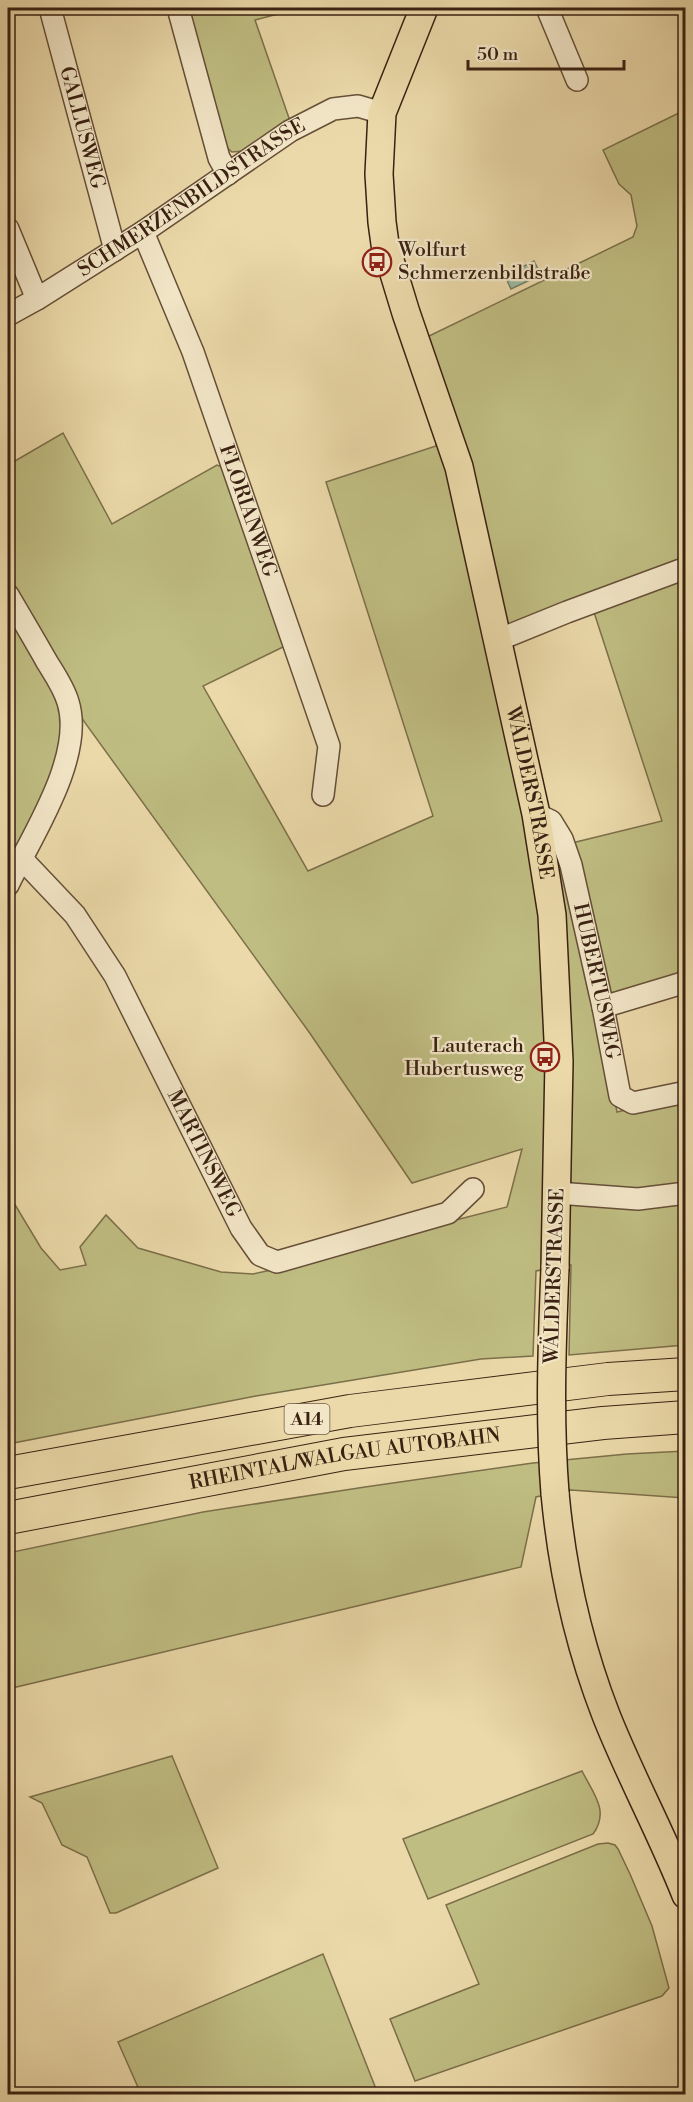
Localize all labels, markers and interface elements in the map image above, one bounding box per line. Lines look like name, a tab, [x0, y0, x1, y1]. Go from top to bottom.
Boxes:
scale bar	[468, 33, 624, 71]
text: 50 m	[477, 43, 519, 66]
street label: GALLUSWEG	[54, 64, 111, 192]
street label: SCHMERZENBILDSTRASSE	[73, 113, 309, 283]
place label: Wolfurt Schmerzenbildstraße	[397, 238, 591, 286]
bus stop icon: Wolfurt Schmerzenbildstraße	[361, 246, 393, 278]
street label: FLORIANWEG	[213, 441, 282, 581]
street label: WÄLDERSTRASSE	[500, 703, 559, 881]
street label: HUBERTUSWEG	[567, 901, 625, 1061]
place label: Lauterach Hubertusweg	[404, 1034, 525, 1082]
bus stop icon: Lauterach Hubertusweg	[529, 1041, 561, 1073]
street label: MARTINSWEG	[161, 1086, 246, 1222]
street label: WÄLDERSTRASSE	[538, 1188, 571, 1365]
road number: A14	[284, 1404, 330, 1434]
street label: RHEINTAL/WALGAU AUTOBAHN	[187, 1423, 502, 1496]

